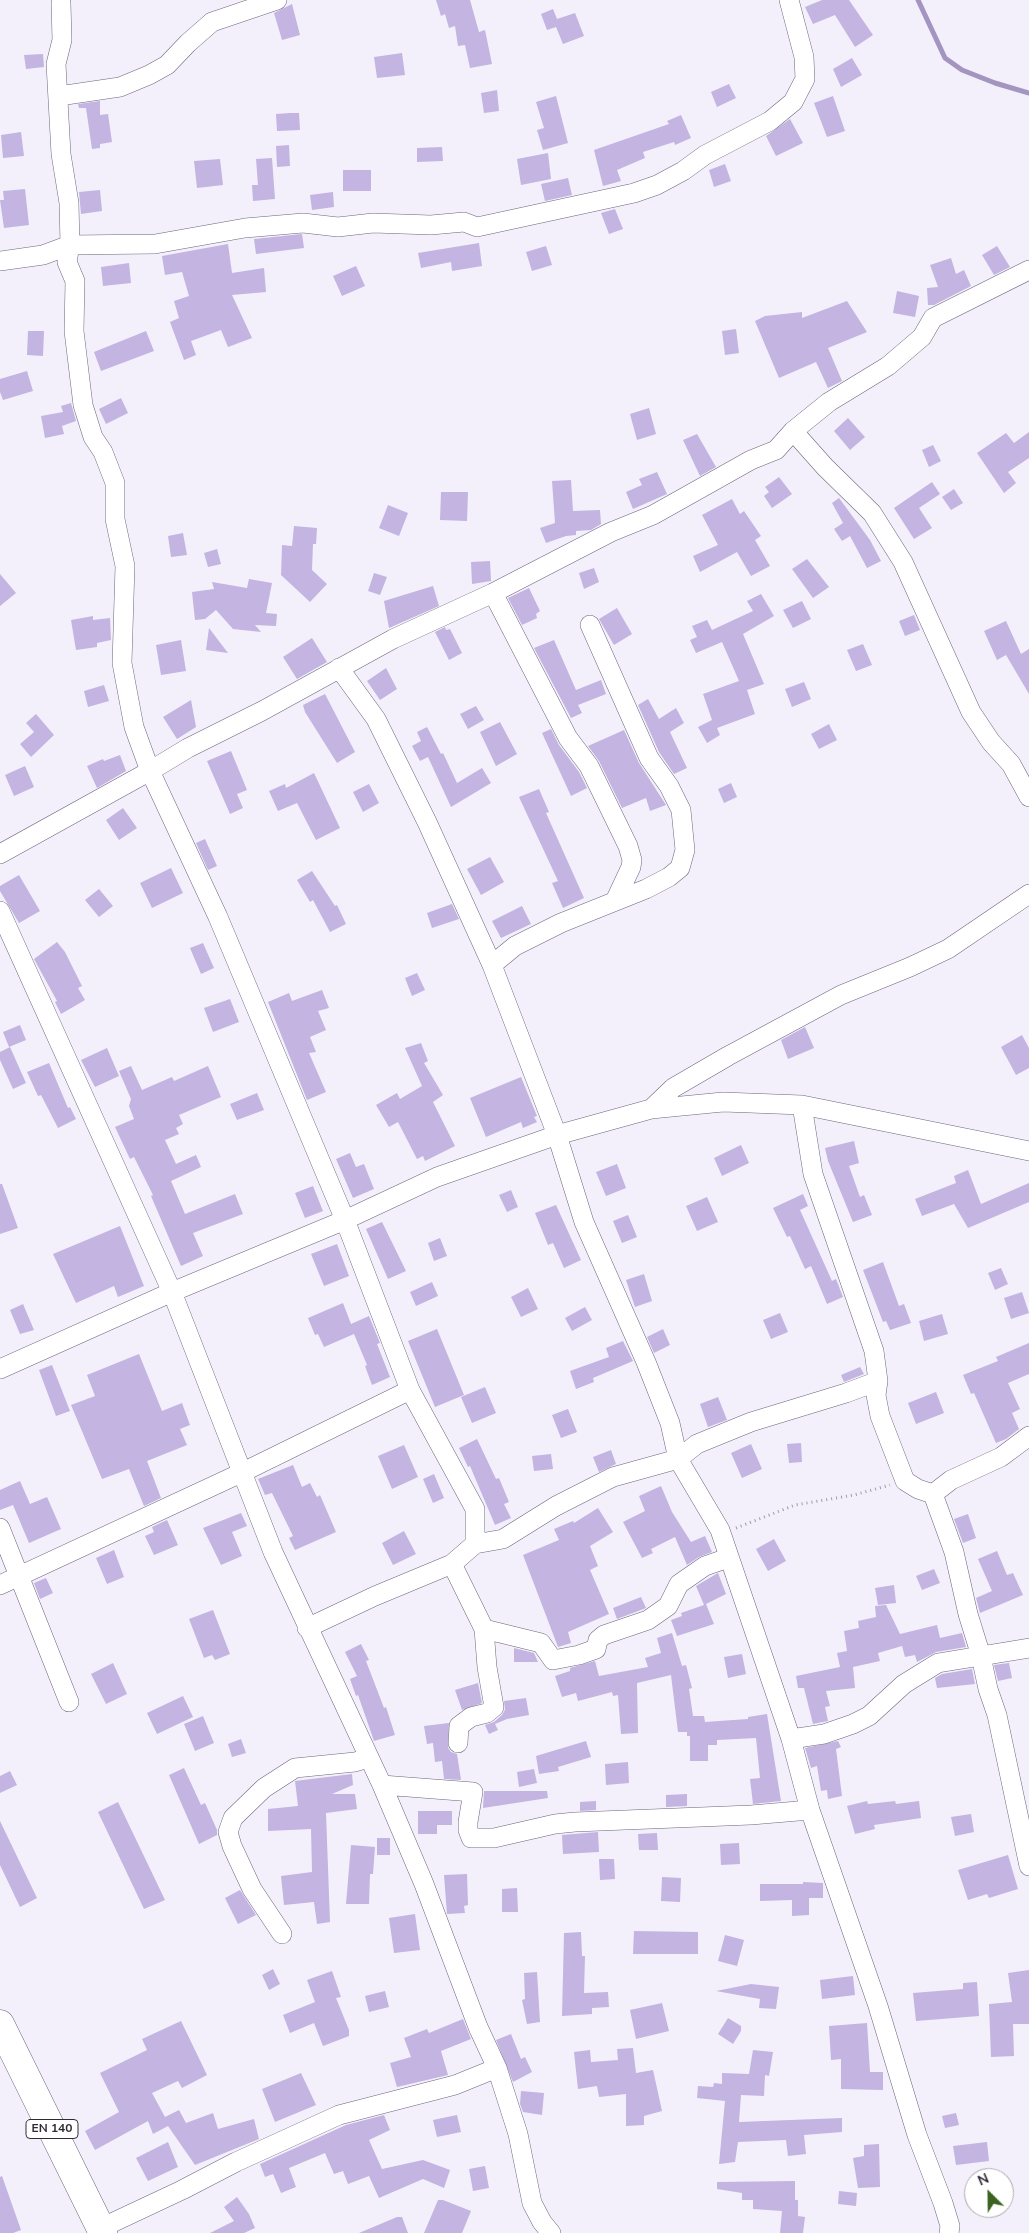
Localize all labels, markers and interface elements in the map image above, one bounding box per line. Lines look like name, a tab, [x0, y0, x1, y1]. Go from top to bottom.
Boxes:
road number: EN 140	[26, 2120, 78, 2138]
north arrow	[964, 2168, 1014, 2218]
text: N	[975, 2169, 992, 2190]

